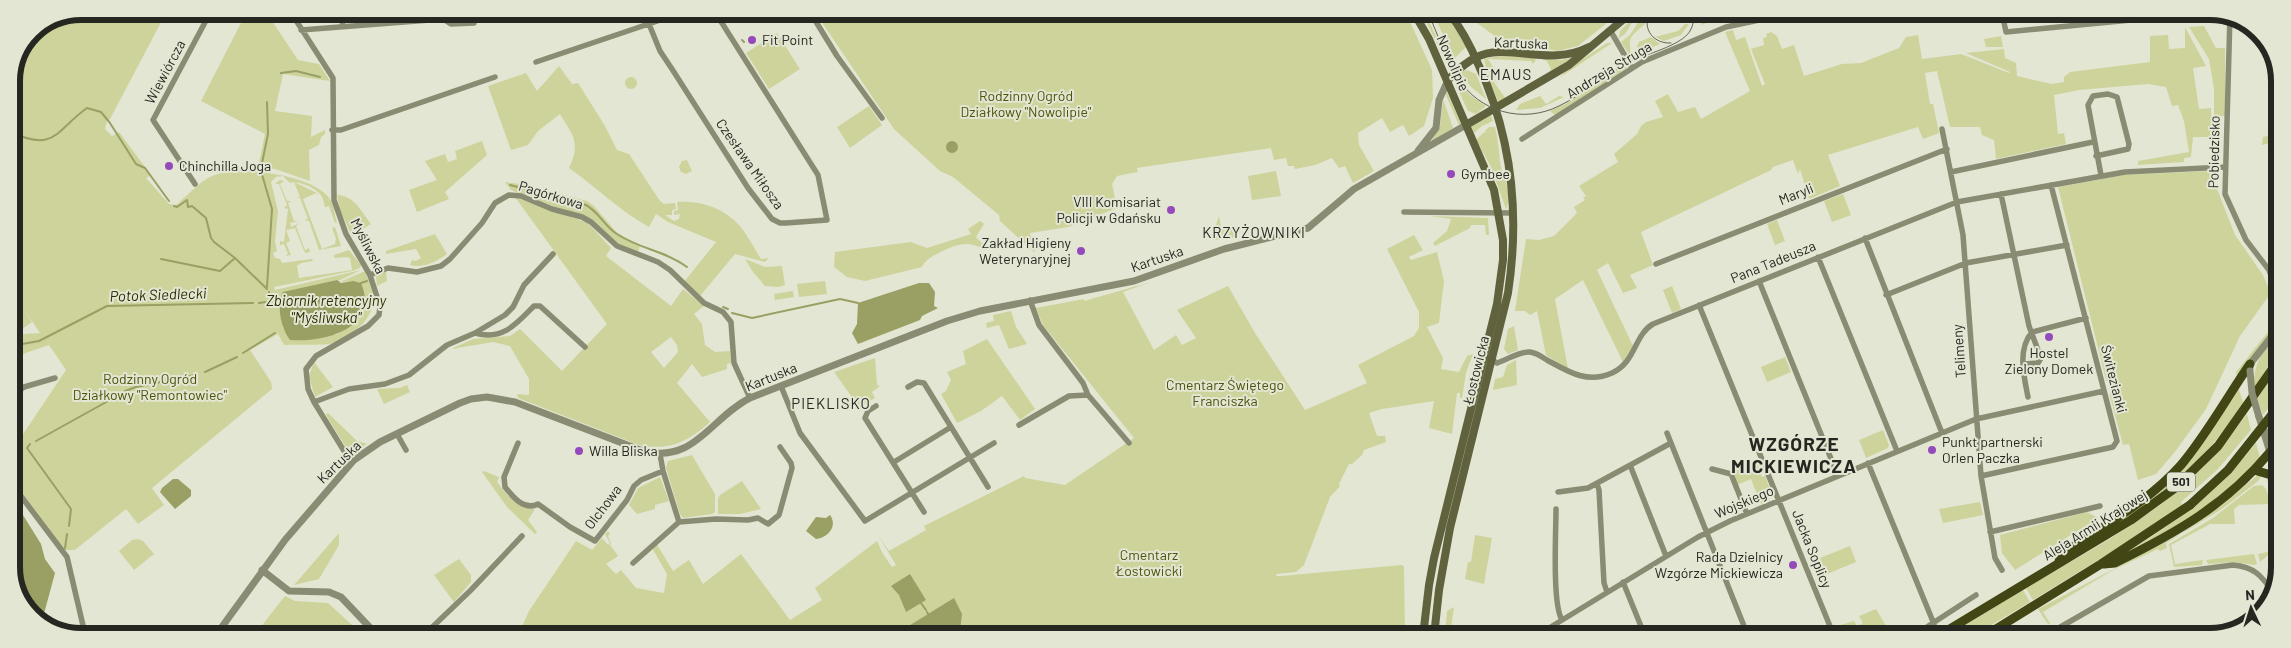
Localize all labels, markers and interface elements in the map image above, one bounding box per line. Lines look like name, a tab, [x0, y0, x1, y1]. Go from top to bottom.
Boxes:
place label: Fit Point	[762, 31, 813, 48]
street label: Nowolipie	[1434, 32, 1473, 94]
street label: Kartuska	[1494, 33, 1548, 52]
marker: Fit Point	[746, 34, 758, 46]
street label: Wiewiórcza	[141, 37, 189, 107]
street label: Andrzeja Struga	[1563, 37, 1654, 102]
district label: EMAUS	[1480, 65, 1532, 83]
park label: Rodzinny Ogród Działkowy "Nowolipie"	[961, 87, 1092, 120]
street label: Czesława Miłosza	[713, 115, 788, 212]
street label: Pobiedzisko	[2204, 115, 2223, 189]
place label: Chinchilla Joga	[179, 157, 271, 174]
marker: Chinchilla Joga	[163, 160, 175, 172]
place label: Gymbee	[1461, 165, 1510, 182]
marker: Gymbee	[1445, 168, 1457, 180]
street label: Pagórkowa	[517, 177, 586, 212]
street label: Maryli	[1776, 179, 1816, 208]
place label: VIII Komisariat Policji w Gdańsku	[1056, 193, 1161, 226]
marker: VIII Komisariat Policji w Gdańsku	[1165, 204, 1177, 216]
street label: Myśliwska	[347, 215, 390, 276]
district label: KRZYŻOWNIKI	[1202, 223, 1306, 241]
place label: Zakład Higieny Weterynaryjnej	[979, 234, 1072, 267]
street label: Pana Tadeusza	[1728, 237, 1818, 286]
street label: Kartuska	[1128, 242, 1185, 275]
marker: Zakład Higieny Weterynaryjnej	[1075, 245, 1087, 257]
water label: Potok Siedlecki	[109, 283, 207, 305]
water label: Zbiornik retencyjny "Myśliwska"	[266, 291, 387, 326]
street label: Telimeny	[1948, 323, 1969, 379]
marker: Hostel Zielony Domek	[2043, 331, 2055, 343]
street label: Łostowicka	[1459, 334, 1492, 407]
street label: Świtezianki	[2098, 343, 2131, 415]
place label: Hostel Zielony Domek	[2005, 344, 2093, 377]
street label: Kartuska	[742, 358, 799, 395]
park label: Rodzinny Ogród Działkowy "Remontowiec"	[73, 370, 227, 403]
park label: Cmentarz Świętego Franciszka	[1166, 376, 1284, 409]
district label: PIEKLISKO	[791, 394, 871, 412]
district label: WZGÓRZE MICKIEWICZA	[1731, 432, 1857, 477]
place label: Punkt partnerski Orlen Paczka	[1942, 433, 2043, 466]
street label: Kartuska	[313, 437, 364, 487]
place label: Willa Bliska	[589, 442, 658, 459]
marker: Punkt partnerski Orlen Paczka	[1926, 444, 1938, 456]
marker: Willa Bliska	[573, 445, 585, 457]
road number: 501	[2167, 472, 2195, 492]
street label: Olchowa	[580, 481, 625, 532]
street label: Wojskiego	[1712, 481, 1776, 522]
street label: Aleja Armii Krajowej	[2039, 486, 2150, 564]
street label: Jacka Soplicy	[1789, 507, 1836, 591]
park label: Cmentarz Łostowicki	[1115, 546, 1182, 579]
place label: Rada Dzielnicy Wzgórze Mickiewicza	[1655, 548, 1784, 581]
marker: Rada Dzielnicy Wzgórze Mickiewicza	[1787, 559, 1799, 571]
north arrow	[2226, 583, 2276, 633]
text: N	[2245, 586, 2255, 603]

